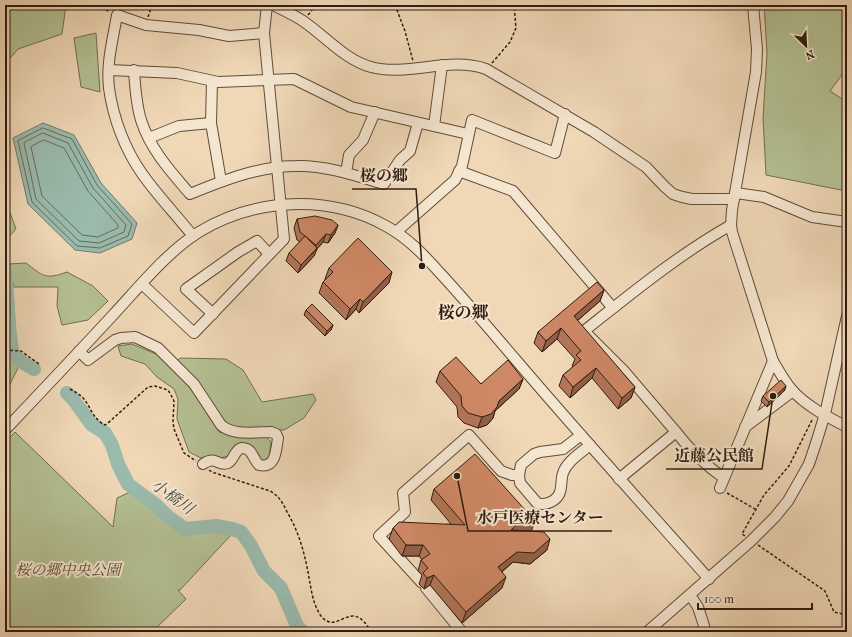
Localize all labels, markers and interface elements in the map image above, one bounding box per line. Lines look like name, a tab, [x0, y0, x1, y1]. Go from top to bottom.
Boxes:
north arrow	[786, 26, 826, 66]
text: N	[803, 47, 816, 63]
callout: 桜の郷	[352, 161, 416, 189]
text: 桜の郷	[360, 166, 408, 185]
district label: 桜の郷	[438, 302, 489, 322]
callout: 近藤公民館	[666, 441, 762, 469]
text: 近藤公民館	[674, 446, 754, 465]
water label: 小橋川	[148, 475, 199, 519]
callout: 水戸医療センター	[468, 503, 612, 531]
text: 水戸医療センター	[476, 508, 604, 527]
park label: 桜の郷中央公園	[15, 561, 123, 579]
scale bar	[698, 585, 812, 611]
text: 100 m	[704, 592, 734, 606]

